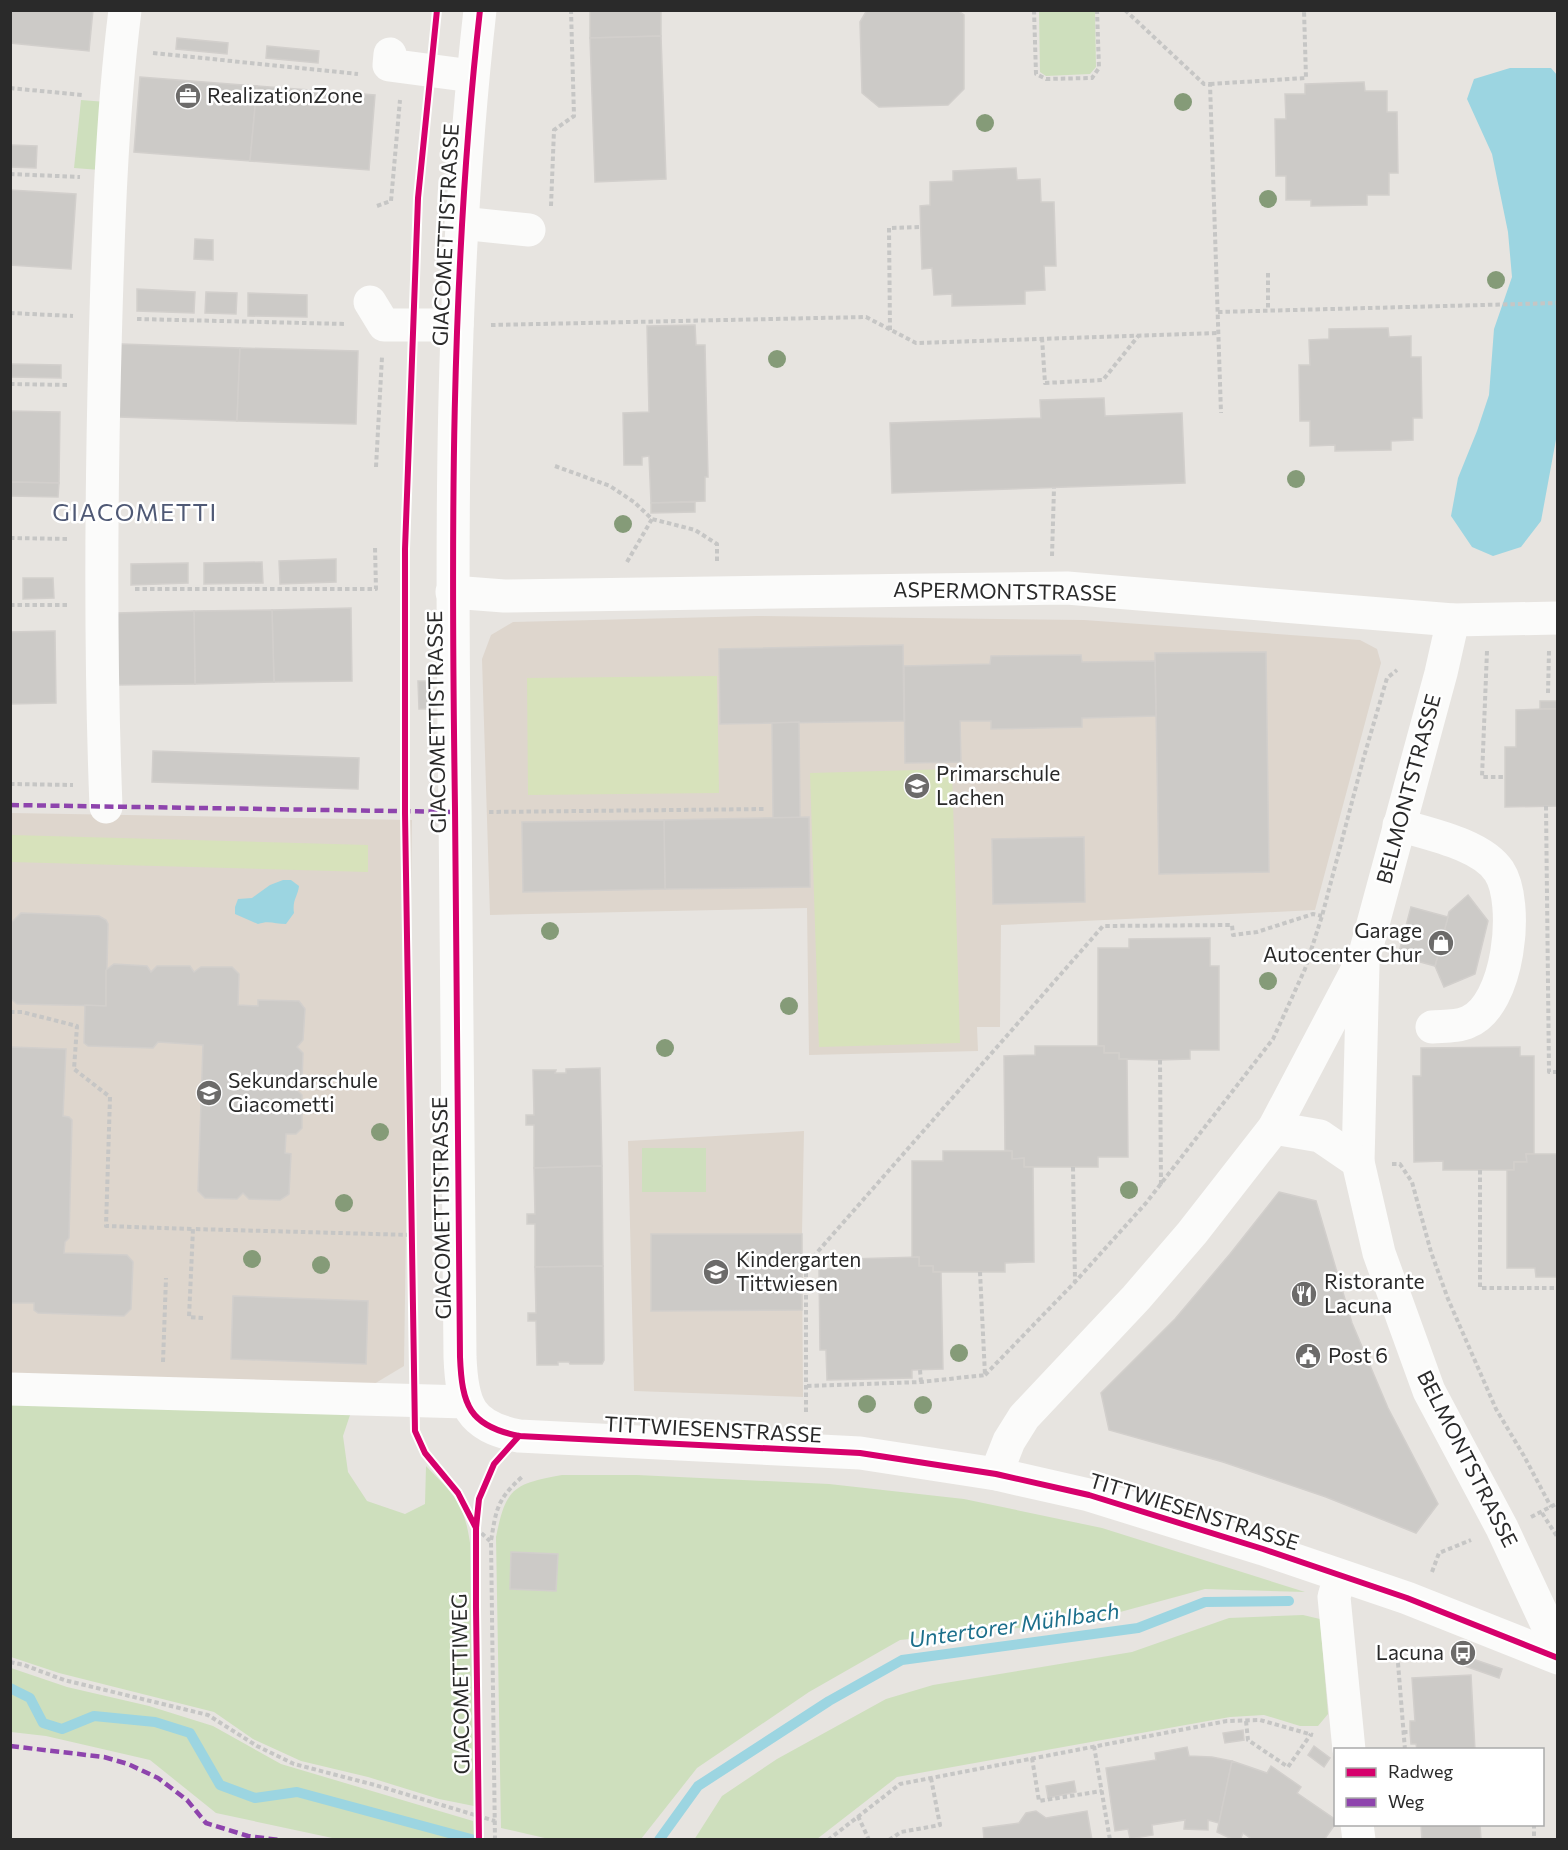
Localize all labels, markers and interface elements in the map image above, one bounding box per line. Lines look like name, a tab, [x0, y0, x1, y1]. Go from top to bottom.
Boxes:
office icon: RealizationZone	[173, 81, 203, 111]
place label: RealizationZone	[207, 82, 363, 107]
street label: GIACOMETTISTRASSE	[426, 123, 463, 347]
district label: GIACOMETTI	[52, 497, 218, 526]
street label: ASPERMONTSTRASSE	[893, 576, 1117, 605]
street label: GIACOMETTISTRASSE	[421, 610, 450, 834]
street label: BELMONTSTRASSE	[1370, 691, 1445, 886]
place label: Primarschule Lachen	[936, 760, 1060, 809]
school or university icon: Primarschule Lachen	[902, 771, 932, 801]
place label: Garage Autocenter Chur	[1263, 917, 1422, 966]
shop icon: Garage Autocenter Chur	[1426, 928, 1456, 958]
place label: Sekundarschule Giacometti	[228, 1067, 378, 1116]
school or university icon: Sekundarschule Giacometti	[194, 1078, 224, 1108]
street label: GIACOMETTISTRASSE	[426, 1096, 455, 1320]
place label: Kindergarten Tittwiesen	[736, 1246, 861, 1295]
school or university icon: Kindergarten Tittwiesen	[701, 1257, 731, 1287]
place label: Ristorante Lacuna	[1324, 1268, 1425, 1317]
restaurant icon: Ristorante Lacuna	[1289, 1279, 1319, 1309]
public building icon: Post 6	[1293, 1341, 1323, 1371]
place label: Post 6	[1328, 1342, 1388, 1367]
street label: BELMONTSTRASSE	[1413, 1366, 1524, 1551]
street label: TITTWIESENSTRASSE	[604, 1410, 822, 1447]
street label: TITTWIESENSTRASSE	[1087, 1467, 1302, 1554]
street label: GIACOMETTIWEG	[445, 1593, 474, 1775]
water label: Untertorer Mühlbach	[907, 1596, 1121, 1653]
bus stop icon: Lacuna	[1448, 1638, 1478, 1668]
place label: Lacuna	[1376, 1639, 1444, 1664]
legend	[1334, 1748, 1544, 1826]
text: Radweg	[1388, 1760, 1453, 1782]
text: Weg	[1388, 1790, 1425, 1812]

